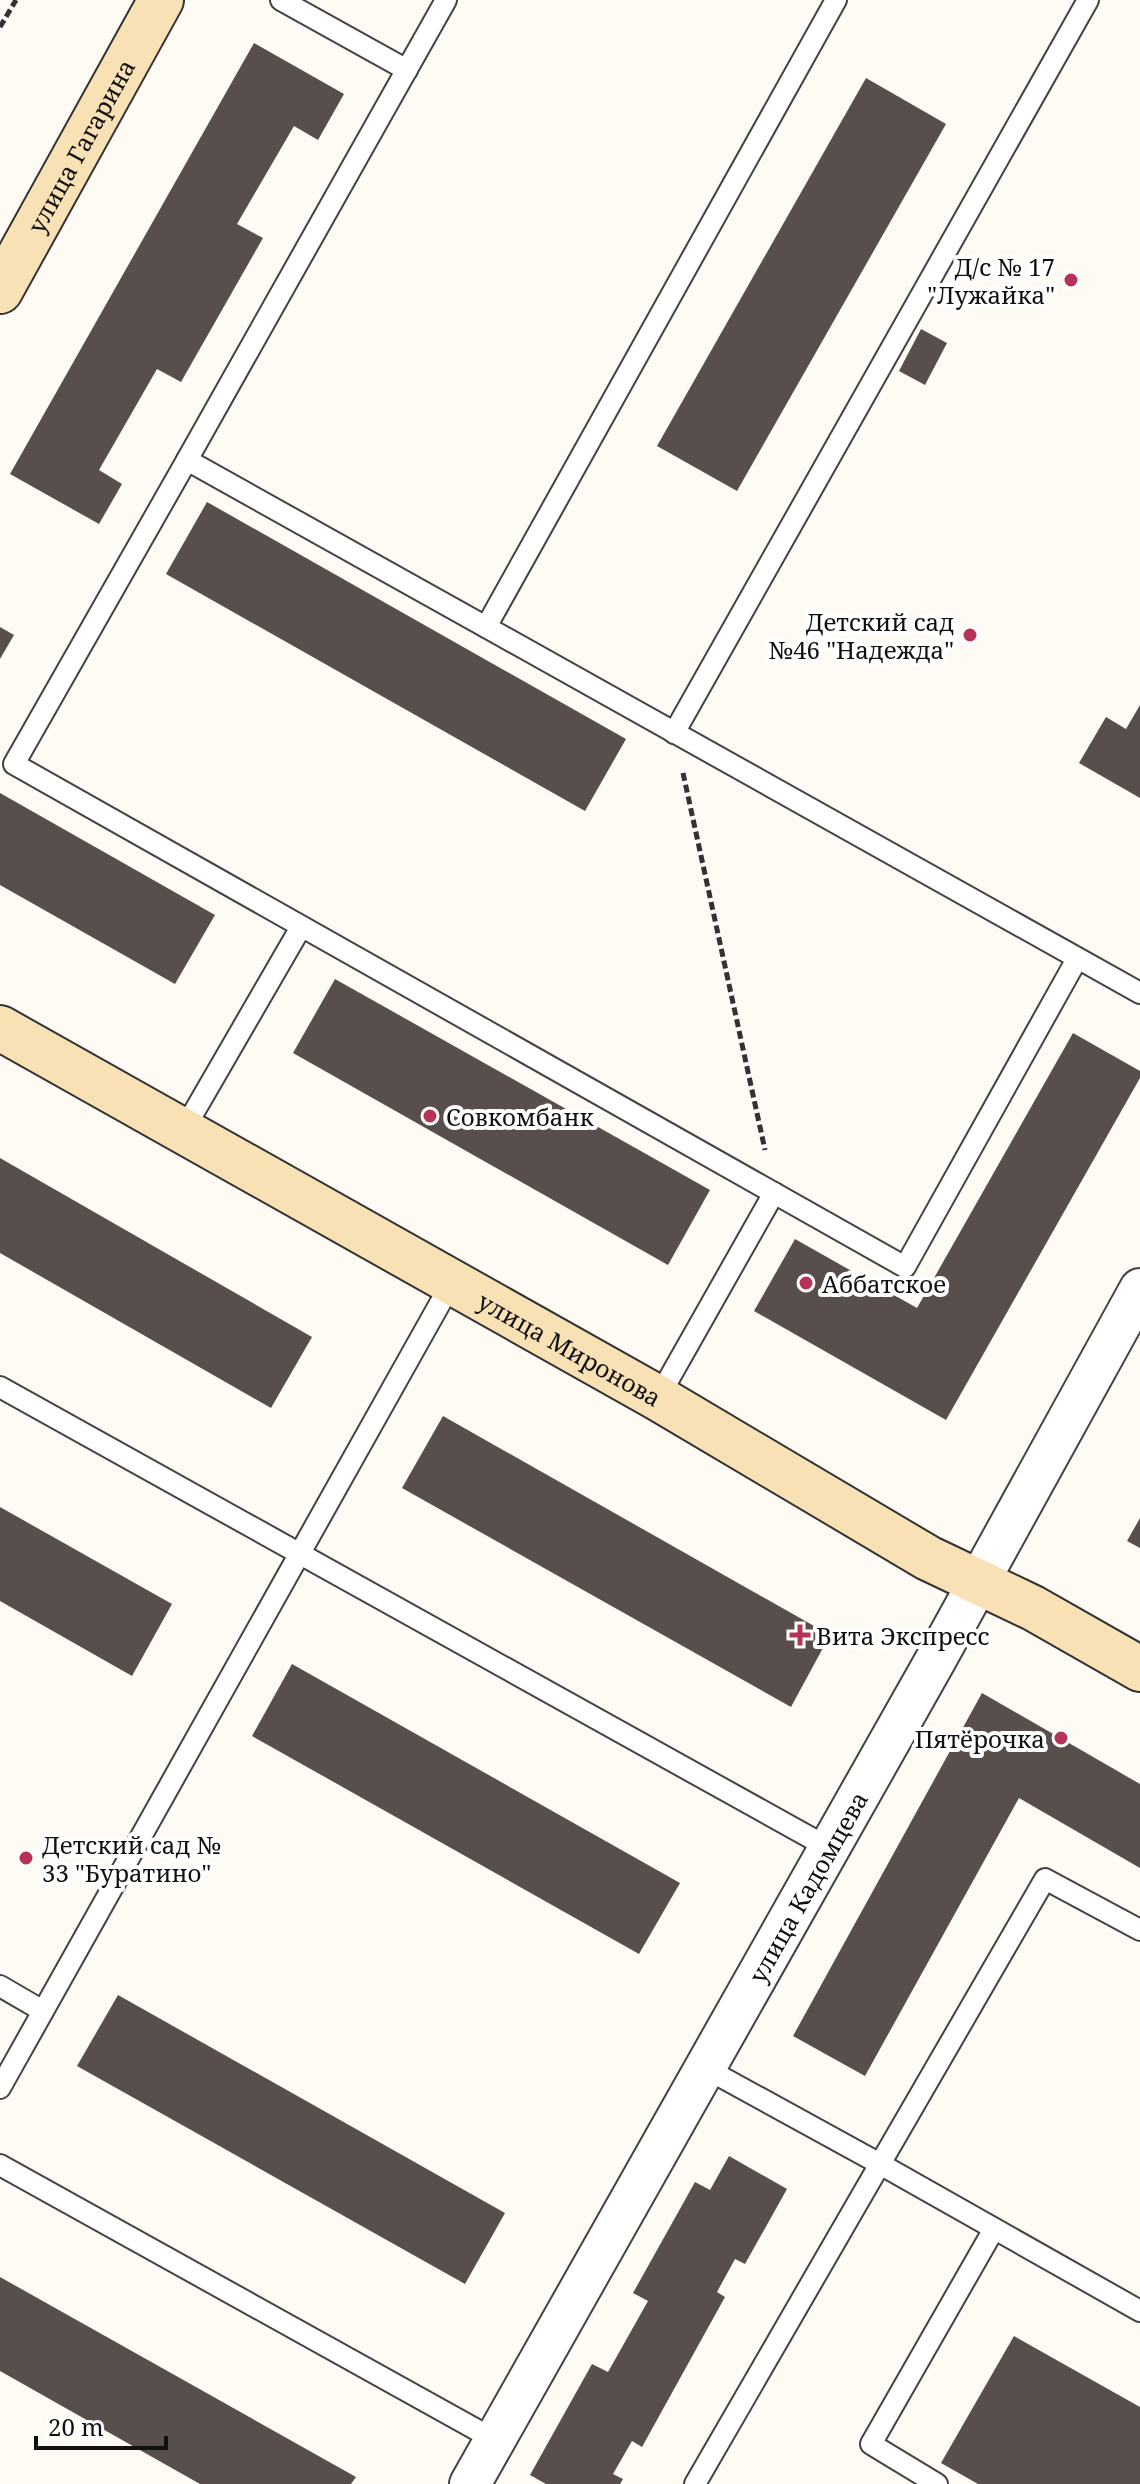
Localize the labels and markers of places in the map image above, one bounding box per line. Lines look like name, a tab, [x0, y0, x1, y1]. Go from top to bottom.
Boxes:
place label: Д/с № 17 "Лужайка"	[927, 250, 1055, 311]
marker: Д/с № 17 "Лужайка"	[1062, 271, 1080, 289]
place label: Детский сад №46 "Надежда"	[769, 605, 954, 666]
marker: Детский сад №46 "Надежда"	[961, 626, 979, 644]
place label: Совкомбанк	[446, 1100, 594, 1133]
marker: Совкомбанк	[421, 1107, 439, 1125]
place label: Аббатское	[822, 1267, 946, 1300]
marker: Аббатское	[797, 1274, 815, 1292]
place label: Вита Экспресс	[816, 1619, 989, 1652]
marker: Вита Экспресс	[791, 1626, 809, 1644]
place label: Пятёрочка	[915, 1722, 1045, 1755]
marker: Пятёрочка	[1052, 1729, 1070, 1747]
place label: Детский сад № 33 "Буратино"	[42, 1828, 221, 1889]
marker: Детский сад № 33 "Буратино"	[17, 1849, 35, 1867]

